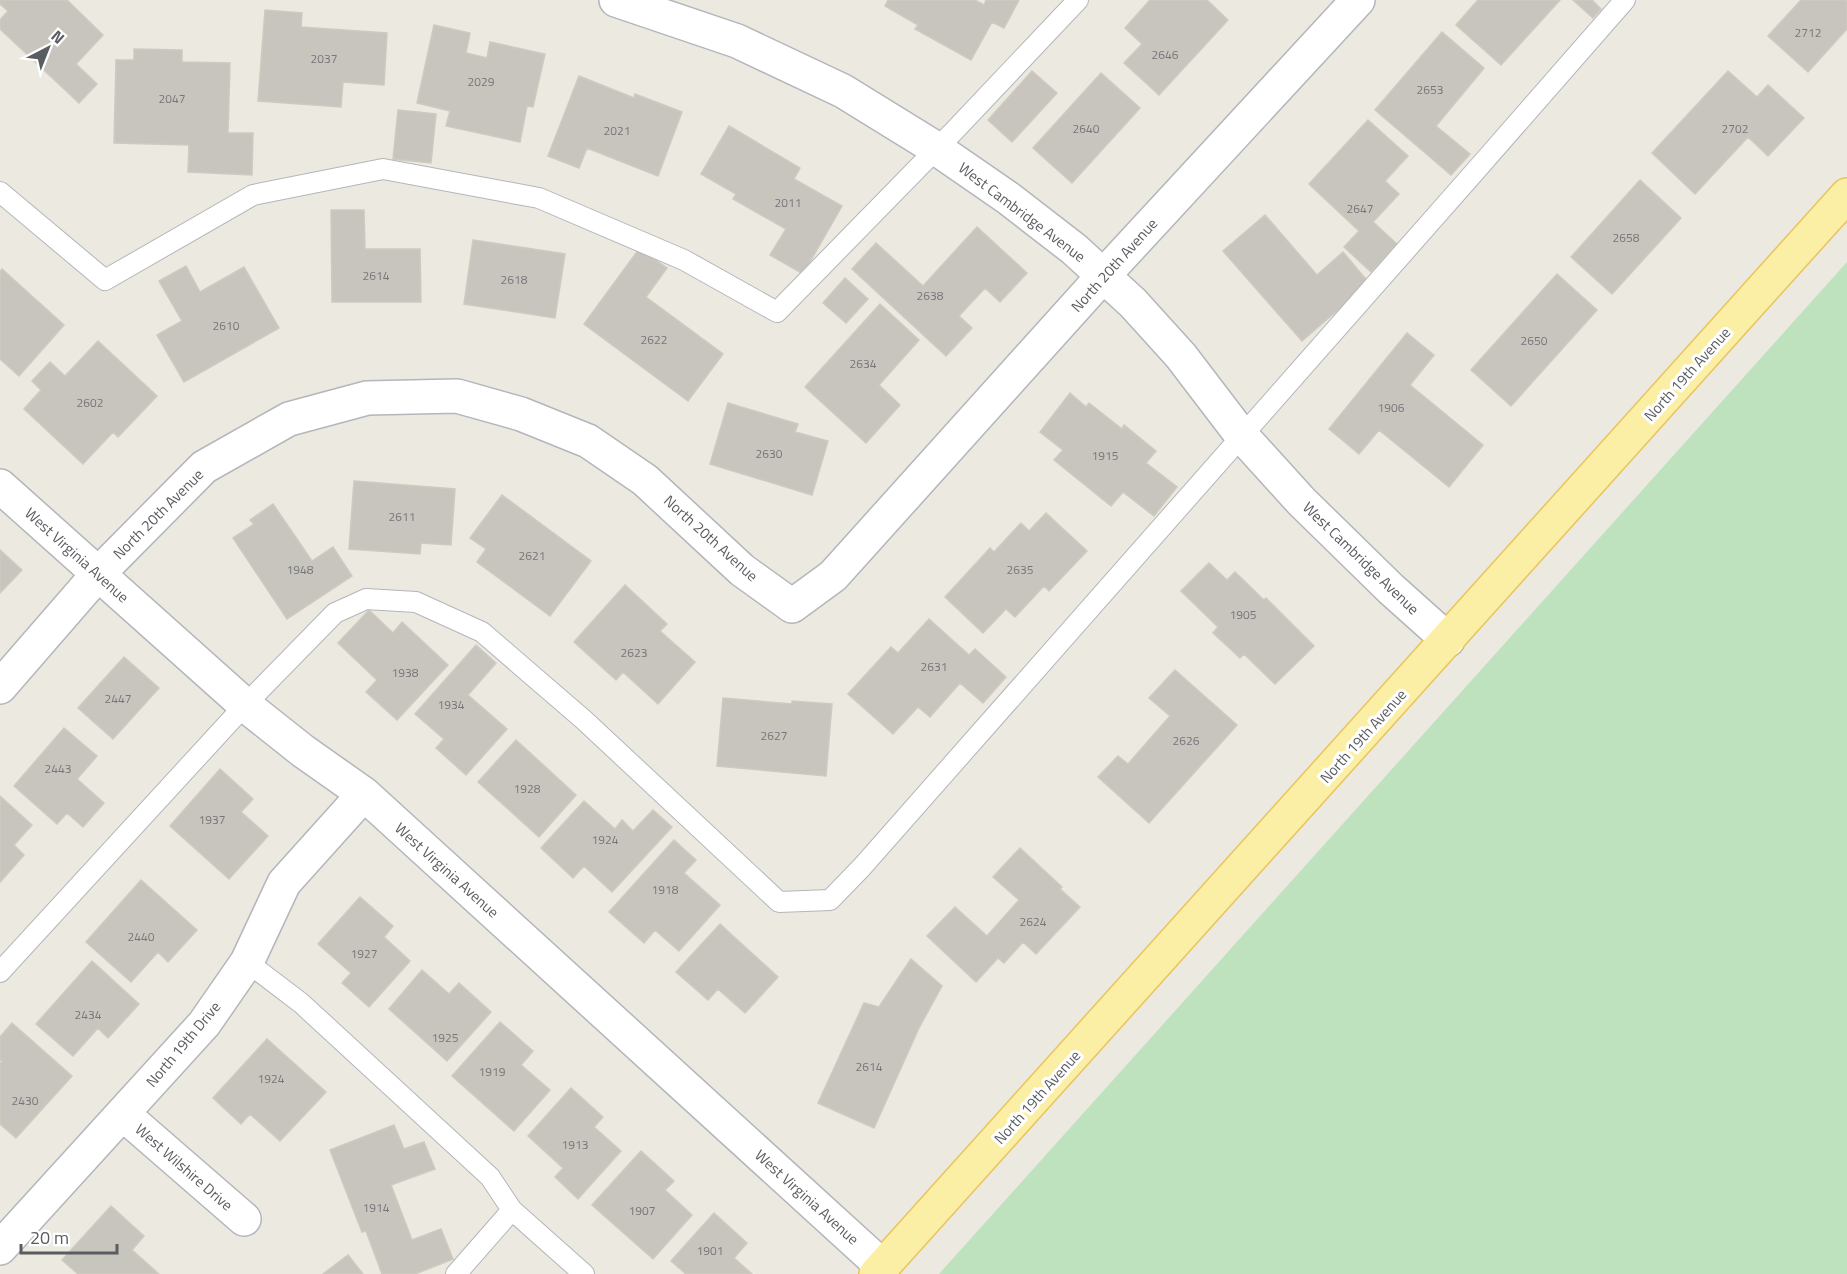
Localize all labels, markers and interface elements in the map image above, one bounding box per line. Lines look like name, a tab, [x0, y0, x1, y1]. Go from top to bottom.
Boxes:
north arrow	[18, 18, 78, 78]
house number: 2712	[1795, 23, 1821, 42]
text: N	[46, 24, 70, 49]
house number: 2646	[1152, 45, 1179, 64]
house number: 2037	[311, 49, 337, 68]
house number: 2029	[468, 72, 495, 91]
house number: 2653	[1417, 80, 1443, 99]
house number: 2047	[159, 89, 185, 108]
house number: 2640	[1073, 119, 1100, 138]
house number: 2702	[1722, 119, 1748, 138]
house number: 2021	[604, 121, 630, 140]
street label: West Cambridge Avenue	[954, 156, 1090, 268]
house number: 2011	[775, 193, 801, 212]
house number: 2647	[1347, 199, 1373, 218]
street label: North 20th Avenue	[1065, 213, 1163, 317]
house number: 2658	[1613, 228, 1640, 247]
house number: 2614	[363, 266, 390, 285]
house number: 2618	[501, 270, 528, 289]
house number: 2638	[917, 286, 944, 305]
house number: 2610	[213, 316, 240, 335]
street label: North 19th Avenue	[1638, 322, 1736, 426]
house number: 2622	[641, 330, 667, 349]
house number: 2650	[1521, 331, 1548, 350]
house number: 2634	[850, 354, 877, 373]
house number: 2602	[77, 393, 103, 412]
house number: 1906	[1378, 398, 1405, 417]
house number: 2630	[756, 444, 783, 463]
house number: 1915	[1092, 446, 1119, 465]
street label: North 20th Avenue	[107, 463, 209, 565]
street label: North 20th Avenue	[659, 489, 763, 587]
street label: West Cambridge Avenue	[1298, 496, 1424, 620]
street label: West Virginia Avenue	[20, 502, 134, 608]
house number: 2611	[389, 507, 415, 526]
house number: 2621	[519, 546, 545, 565]
house number: 1948	[287, 560, 314, 579]
house number: 2635	[1007, 560, 1034, 579]
house number: 1905	[1230, 605, 1257, 624]
house number: 2623	[621, 643, 647, 662]
house number: 2631	[921, 657, 947, 676]
house number: 1938	[392, 663, 419, 682]
street label: North 19th Avenue	[1314, 684, 1412, 788]
house number: 2447	[105, 689, 131, 708]
house number: 1934	[438, 695, 465, 714]
house number: 2627	[761, 726, 787, 745]
house number: 2626	[1173, 731, 1200, 750]
house number: 2443	[45, 759, 71, 778]
house number: 1928	[514, 779, 541, 798]
house number: 1937	[199, 810, 225, 829]
street label: West Virginia Avenue	[390, 817, 504, 923]
house number: 1924	[592, 830, 619, 849]
house number: 1918	[652, 880, 679, 899]
house number: 2624	[1020, 912, 1047, 931]
house number: 2440	[128, 927, 155, 946]
house number: 1927	[351, 944, 377, 963]
street label: North 19th Drive	[140, 996, 226, 1092]
house number: 2434	[75, 1005, 102, 1024]
house number: 1925	[432, 1028, 459, 1047]
street label: North 19th Avenue	[988, 1045, 1086, 1149]
house number: 2614	[856, 1057, 883, 1076]
house number: 1919	[479, 1062, 506, 1081]
house number: 1924	[258, 1069, 285, 1088]
house number: 2430	[12, 1091, 39, 1110]
street label: West Wilshire Drive	[130, 1118, 238, 1216]
house number: 1913	[562, 1135, 588, 1154]
street label: West Virginia Avenue	[750, 1144, 864, 1250]
house number: 1914	[363, 1198, 390, 1217]
house number: 1907	[629, 1201, 655, 1220]
scale bar	[21, 1217, 117, 1255]
text: 20 m	[30, 1224, 69, 1251]
house number: 1901	[697, 1241, 723, 1260]

